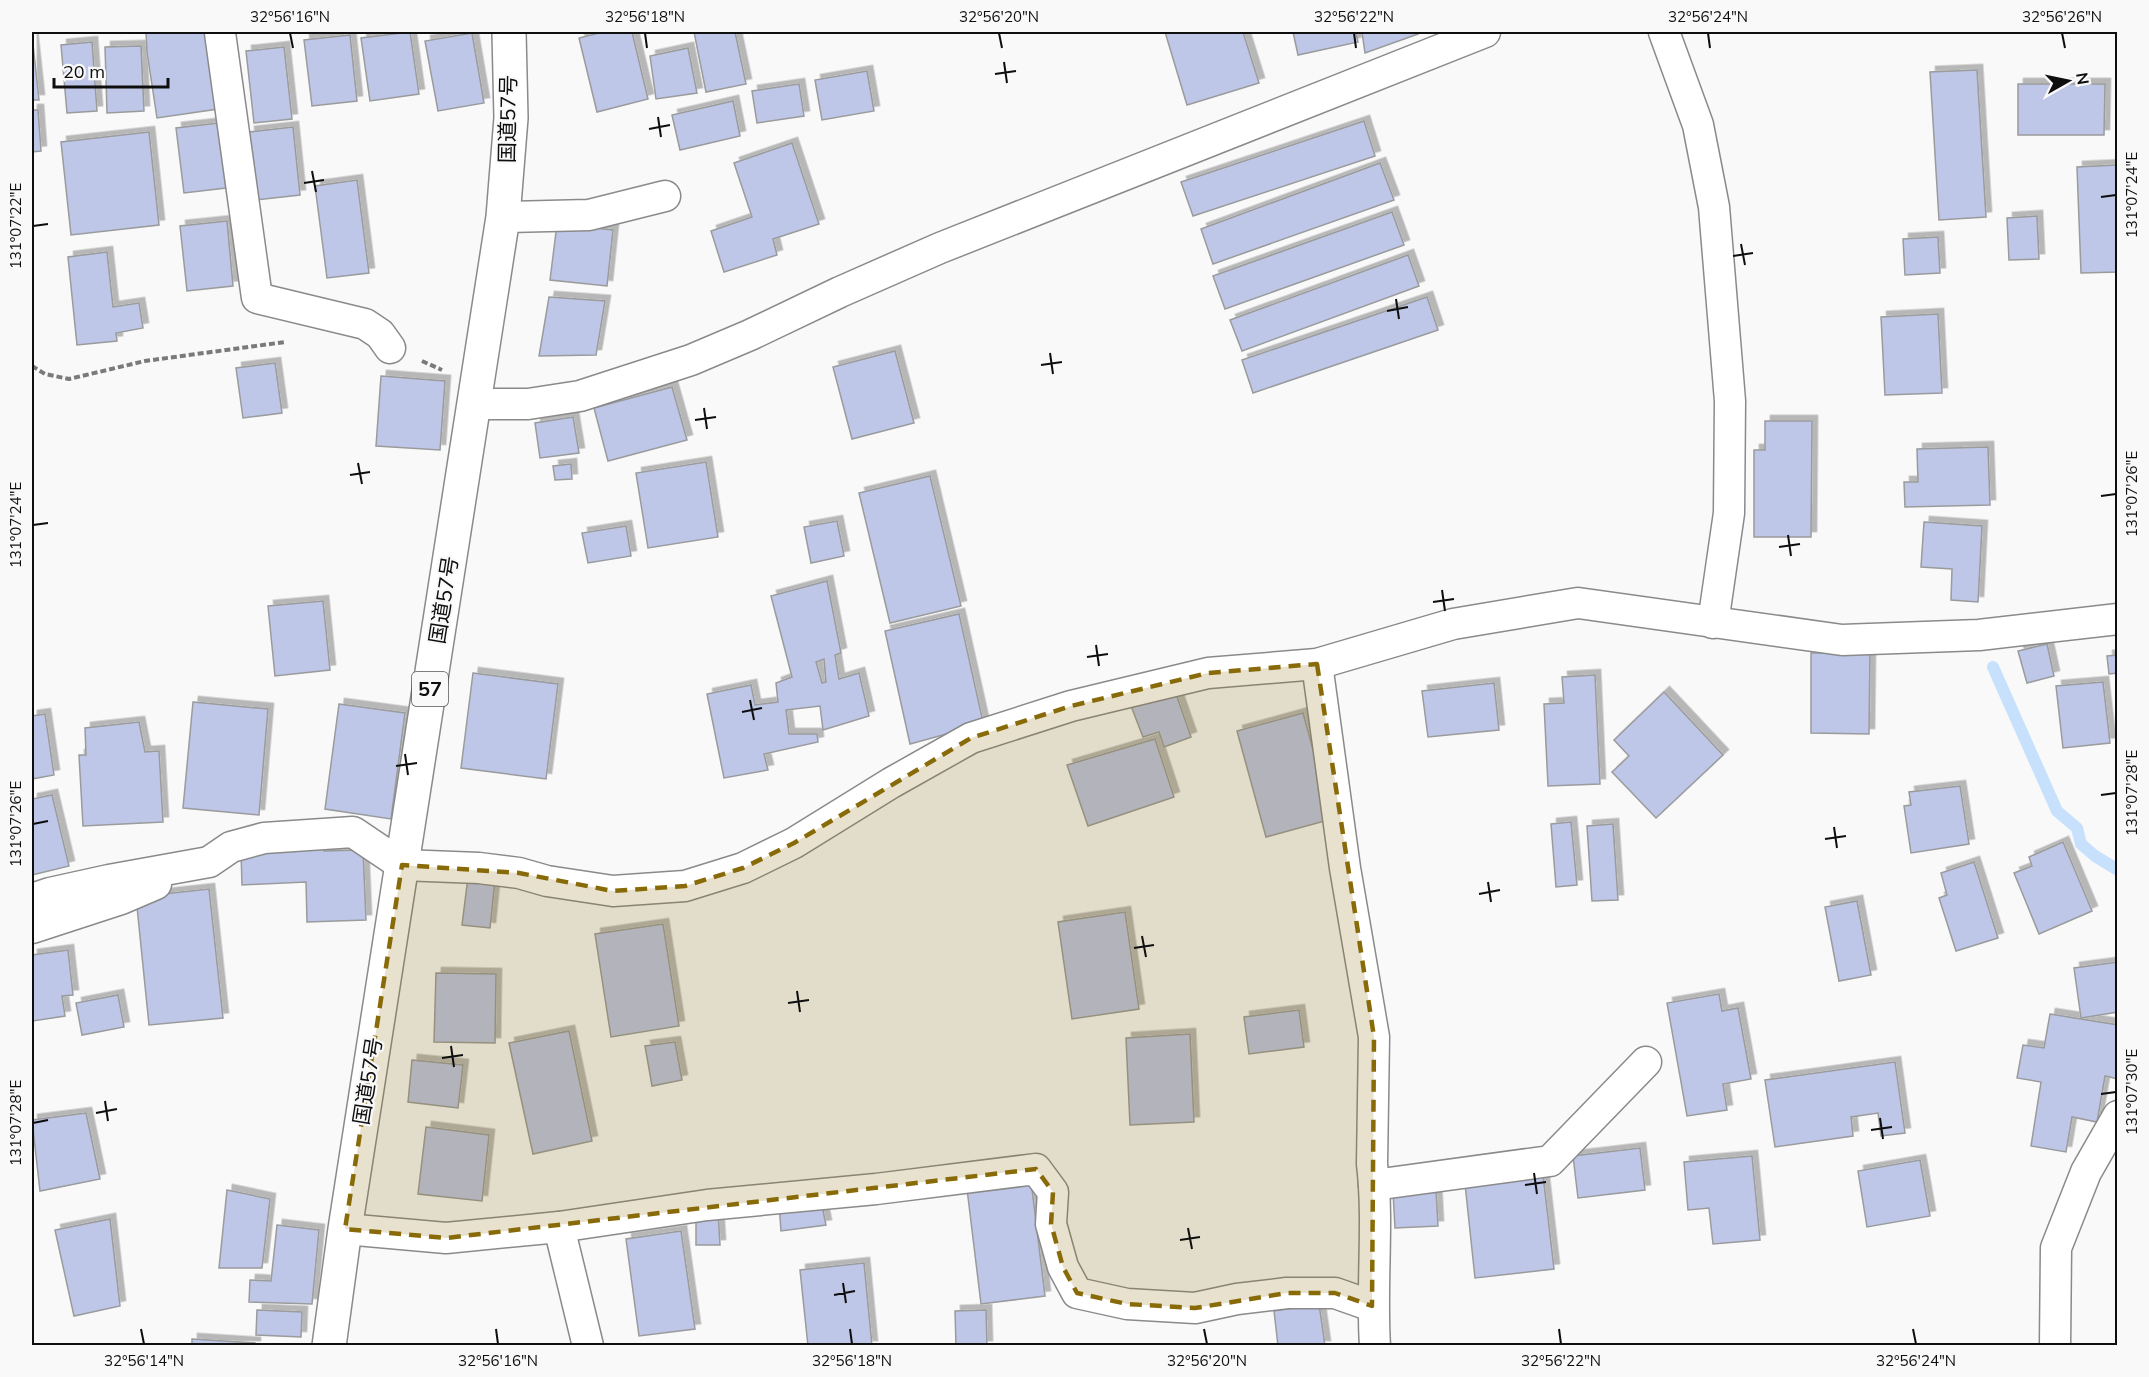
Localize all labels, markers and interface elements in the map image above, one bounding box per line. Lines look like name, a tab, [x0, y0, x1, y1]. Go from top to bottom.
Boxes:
text: 32°56'16"N	[250, 7, 330, 26]
text: 32°56'18"N	[605, 7, 685, 26]
text: 32°56'20"N	[959, 7, 1039, 26]
text: 32°56'22"N	[1314, 7, 1394, 26]
text: 32°56'24"N	[1668, 7, 1748, 26]
text: 32°56'26"N	[2022, 7, 2102, 26]
scale bar	[54, 51, 168, 89]
north arrow	[2038, 51, 2098, 111]
text: 20 m	[63, 60, 105, 83]
text: N	[2072, 71, 2094, 86]
street label: 国道57号	[493, 75, 521, 163]
text: 131°07'24"E	[2122, 152, 2141, 238]
text: 131°07'22"E	[6, 183, 25, 269]
text: 131°07'26"E	[2122, 451, 2141, 537]
text: 131°07'24"E	[6, 482, 25, 568]
street label: 国道57号	[423, 554, 463, 645]
road number: 57	[412, 672, 448, 706]
text: 131°07'28"E	[2122, 750, 2141, 836]
text: 131°07'26"E	[6, 781, 25, 867]
street label: 国道57号	[347, 1035, 387, 1126]
text: 131°07'30"E	[2122, 1049, 2141, 1135]
text: 131°07'28"E	[6, 1080, 25, 1166]
text: 32°56'14"N	[104, 1351, 184, 1370]
text: 32°56'16"N	[458, 1351, 538, 1370]
text: 32°56'18"N	[812, 1351, 892, 1370]
text: 32°56'20"N	[1167, 1351, 1247, 1370]
text: 32°56'22"N	[1521, 1351, 1601, 1370]
text: 32°56'24"N	[1876, 1351, 1956, 1370]

